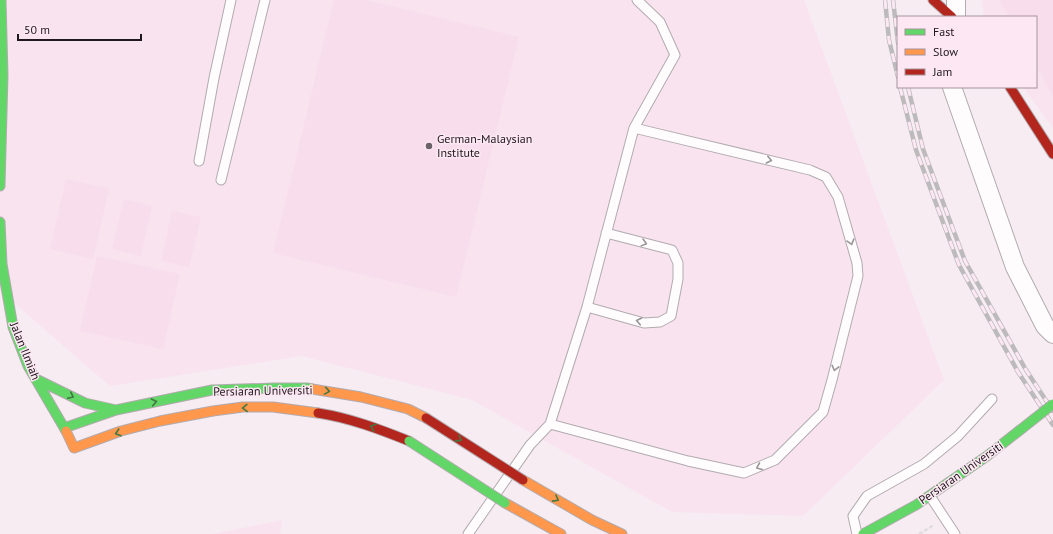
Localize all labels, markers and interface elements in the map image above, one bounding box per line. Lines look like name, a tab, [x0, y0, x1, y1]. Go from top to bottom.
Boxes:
scale bar	[18, 16, 141, 42]
legend	[897, 16, 1037, 88]
text: 50 m	[24, 22, 50, 37]
text: Fast	[933, 24, 954, 39]
text: Slow	[933, 44, 958, 59]
text: Jam	[932, 64, 952, 79]
place label: German-Malaysian Institute	[437, 131, 532, 160]
marker: German-Malaysian Institute	[424, 141, 434, 151]
one-way arrow	[765, 156, 772, 164]
one-way arrow	[641, 238, 647, 246]
one-way arrow	[846, 238, 855, 245]
one-way arrow	[636, 317, 642, 325]
street label: Jalan Ilmiah	[7, 319, 44, 382]
one-way arrow	[831, 365, 840, 372]
street label: Persiaran Universiti	[213, 382, 313, 399]
one-way arrow	[324, 386, 330, 395]
one-way arrow	[67, 391, 74, 399]
one-way arrow	[151, 398, 157, 407]
one-way arrow	[242, 403, 248, 412]
one-way arrow	[369, 423, 376, 432]
one-way arrow	[114, 428, 121, 436]
one-way arrow	[454, 434, 461, 441]
street label: Persiaran Universiti	[916, 438, 1006, 507]
one-way arrow	[756, 462, 763, 470]
one-way arrow	[552, 495, 560, 502]

